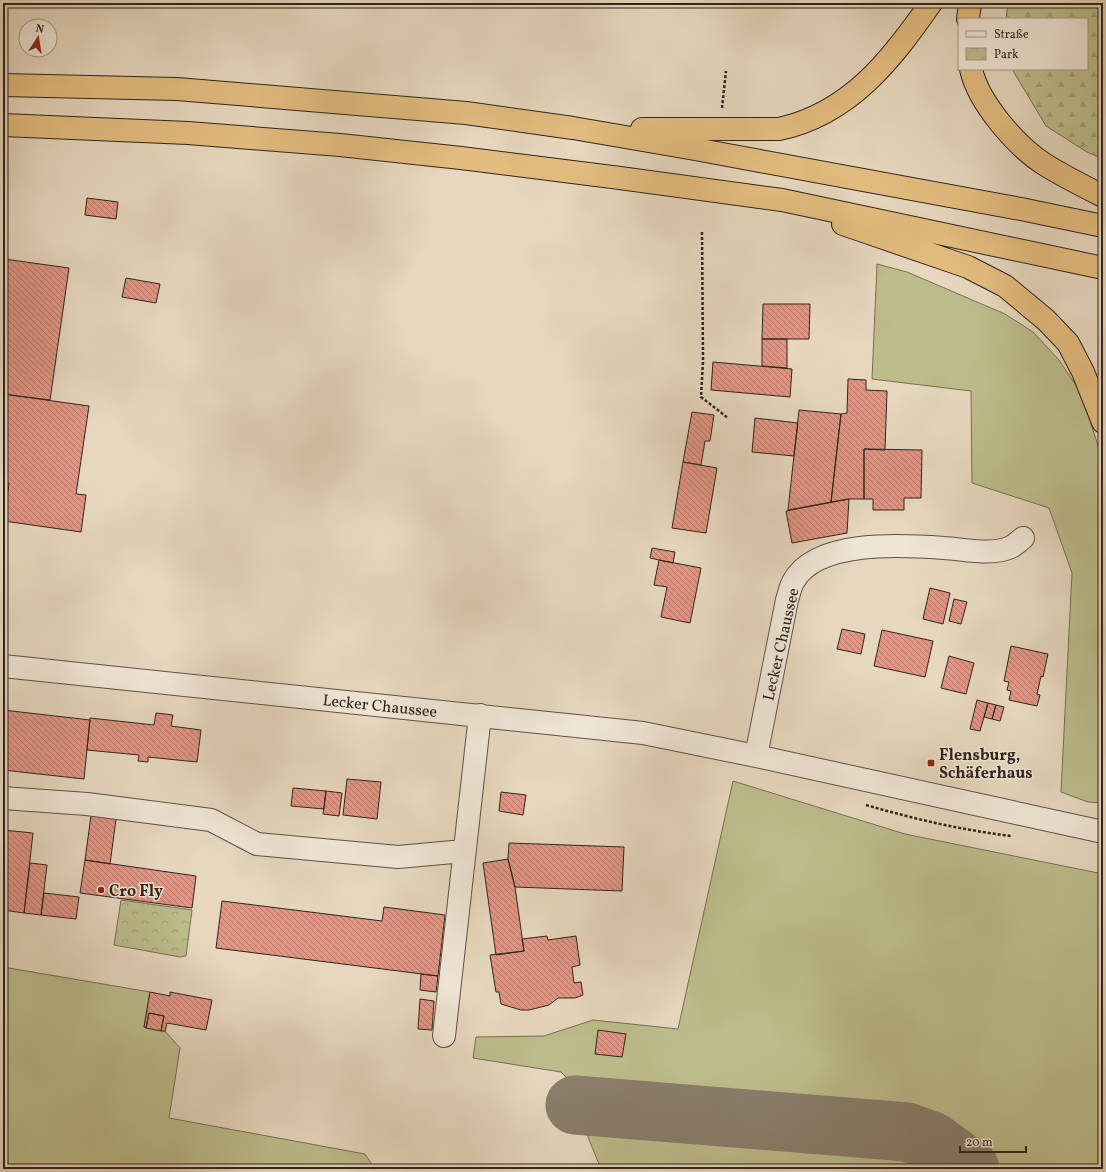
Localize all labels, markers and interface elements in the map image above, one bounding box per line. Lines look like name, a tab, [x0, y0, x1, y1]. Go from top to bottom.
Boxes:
north arrow	[18, 18, 58, 58]
legend	[958, 18, 1088, 70]
text: N	[34, 22, 45, 38]
text: Straße	[994, 27, 1029, 43]
text: Park	[994, 47, 1019, 63]
street label: Lecker Chaussee	[758, 586, 806, 703]
street label: Lecker Chaussee	[321, 690, 438, 724]
place label: Flensburg, Schäferhaus	[939, 745, 1033, 785]
marker: Flensburg, Schäferhaus	[926, 758, 936, 768]
place label: Cro Fly	[109, 881, 163, 903]
marker: Cro Fly	[96, 885, 106, 895]
scale bar	[960, 1128, 1026, 1154]
text: 20 m	[966, 1135, 993, 1151]

